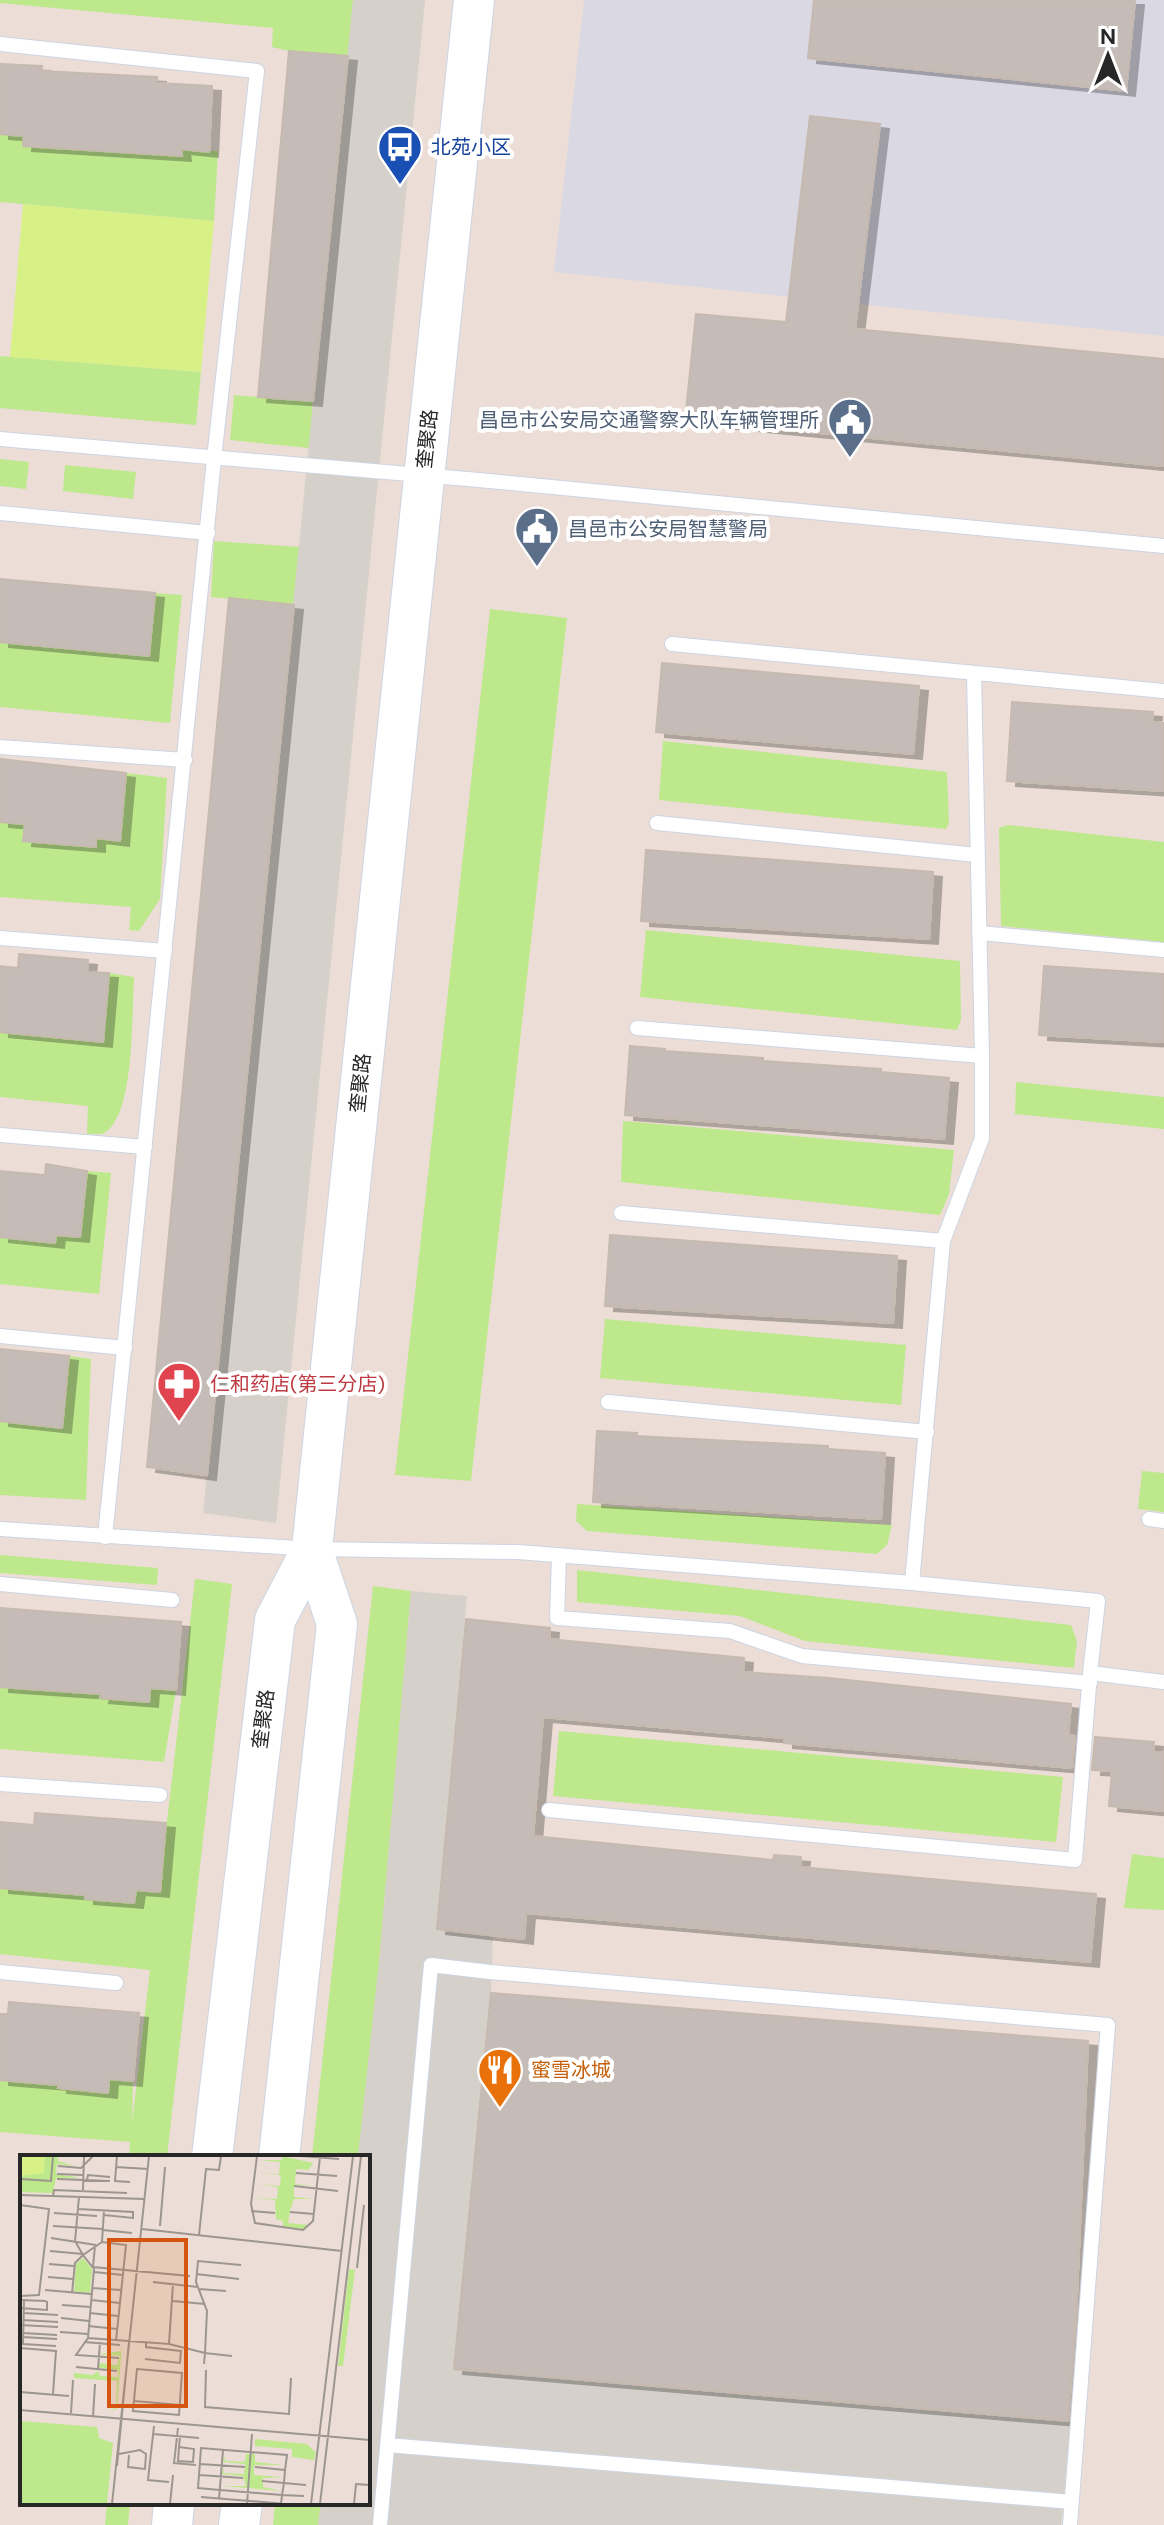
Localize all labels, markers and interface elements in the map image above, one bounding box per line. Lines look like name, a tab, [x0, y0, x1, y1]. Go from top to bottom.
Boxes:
north arrow	[1068, 16, 1148, 96]
text: N	[1100, 22, 1116, 51]
bus stop icon: 北苑小区	[376, 123, 424, 186]
place label: 北苑小区	[431, 134, 511, 160]
public building icon: 昌邑市公安局交通警察大队车辆管理所	[826, 396, 874, 459]
place label: 昌邑市公安局交通警察大队车辆管理所	[479, 407, 819, 433]
street label: 奎聚路	[411, 408, 443, 470]
public building icon: 昌邑市公安局智慧警局	[513, 505, 561, 568]
place label: 昌邑市公安局智慧警局	[568, 516, 768, 542]
street label: 奎聚路	[344, 1052, 376, 1114]
pharmacy icon: 仁和药店(第三分店)	[155, 1360, 203, 1423]
place label: 仁和药店(第三分店)	[210, 1371, 385, 1397]
street label: 奎聚路	[246, 1688, 280, 1750]
restaurant icon: 蜜雪冰城	[476, 2046, 524, 2109]
place label: 蜜雪冰城	[531, 2057, 611, 2083]
inset map	[20, 2155, 370, 2505]

